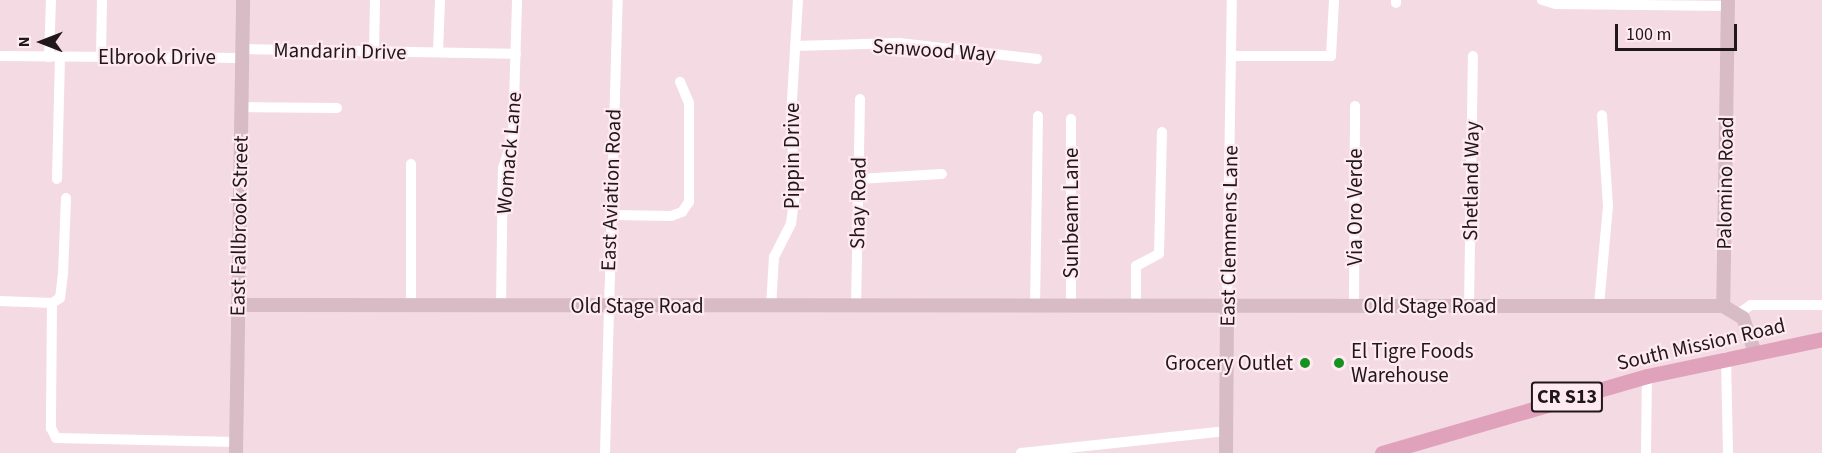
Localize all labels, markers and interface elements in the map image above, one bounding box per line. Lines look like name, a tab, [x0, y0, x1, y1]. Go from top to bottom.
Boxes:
north arrow	[12, 12, 72, 72]
scale bar	[1618, 12, 1740, 50]
text: 100 m	[1626, 22, 1671, 47]
street label: Senwood Way	[872, 33, 996, 67]
text: N	[13, 37, 35, 47]
street label: Mandarin Drive	[273, 37, 407, 65]
street label: Elbrook Drive	[98, 44, 216, 70]
street label: Womack Lane	[491, 91, 527, 215]
street label: Pippin Drive	[779, 103, 805, 209]
street label: East Aviation Road	[596, 108, 626, 272]
street label: Palomino Road	[1711, 116, 1739, 250]
street label: Shetland Way	[1457, 121, 1485, 241]
street label: East Fallbrook Street	[225, 135, 253, 317]
street label: East Clemmens Lane	[1215, 145, 1243, 327]
street label: Sunbeam Lane	[1058, 148, 1084, 278]
street label: Via Oro Verde	[1342, 148, 1368, 266]
street label: Shay Road	[845, 157, 871, 249]
street label: Old Stage Road	[570, 293, 704, 319]
street label: Old Stage Road	[1363, 293, 1497, 319]
street label: South Mission Road	[1614, 312, 1788, 376]
place label: El Tigre Foods Warehouse	[1351, 338, 1474, 388]
place label: Grocery Outlet	[1165, 350, 1293, 376]
marker: Grocery Outlet	[1298, 356, 1312, 370]
marker: El Tigre Foods Warehouse	[1332, 356, 1346, 370]
road number: CR S13	[1530, 380, 1604, 414]

